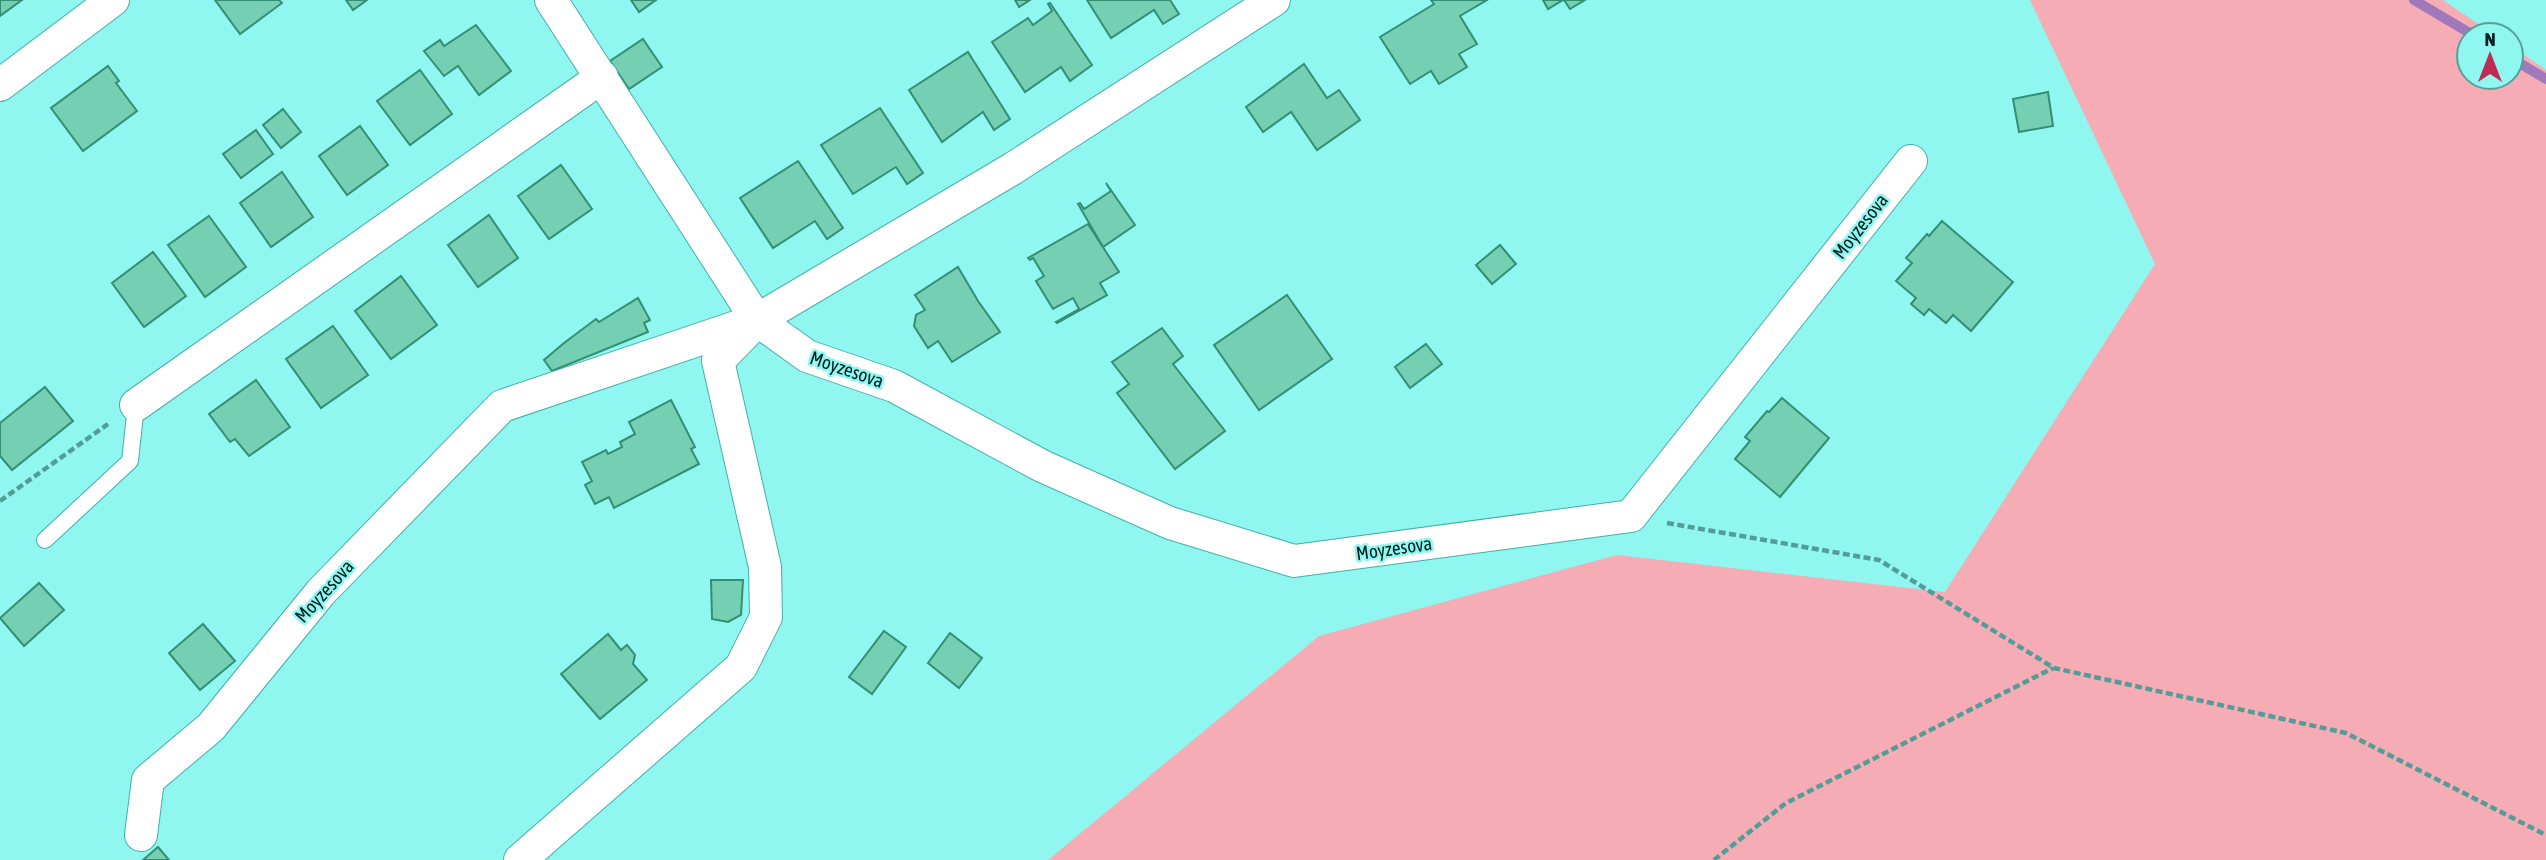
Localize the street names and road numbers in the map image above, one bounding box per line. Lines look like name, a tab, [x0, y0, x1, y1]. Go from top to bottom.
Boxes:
street label: Moyzesova	[1828, 189, 1892, 263]
street label: Moyzesova	[807, 346, 887, 392]
street label: Moyzesova	[1355, 532, 1433, 564]
street label: Moyzesova	[290, 555, 358, 627]

